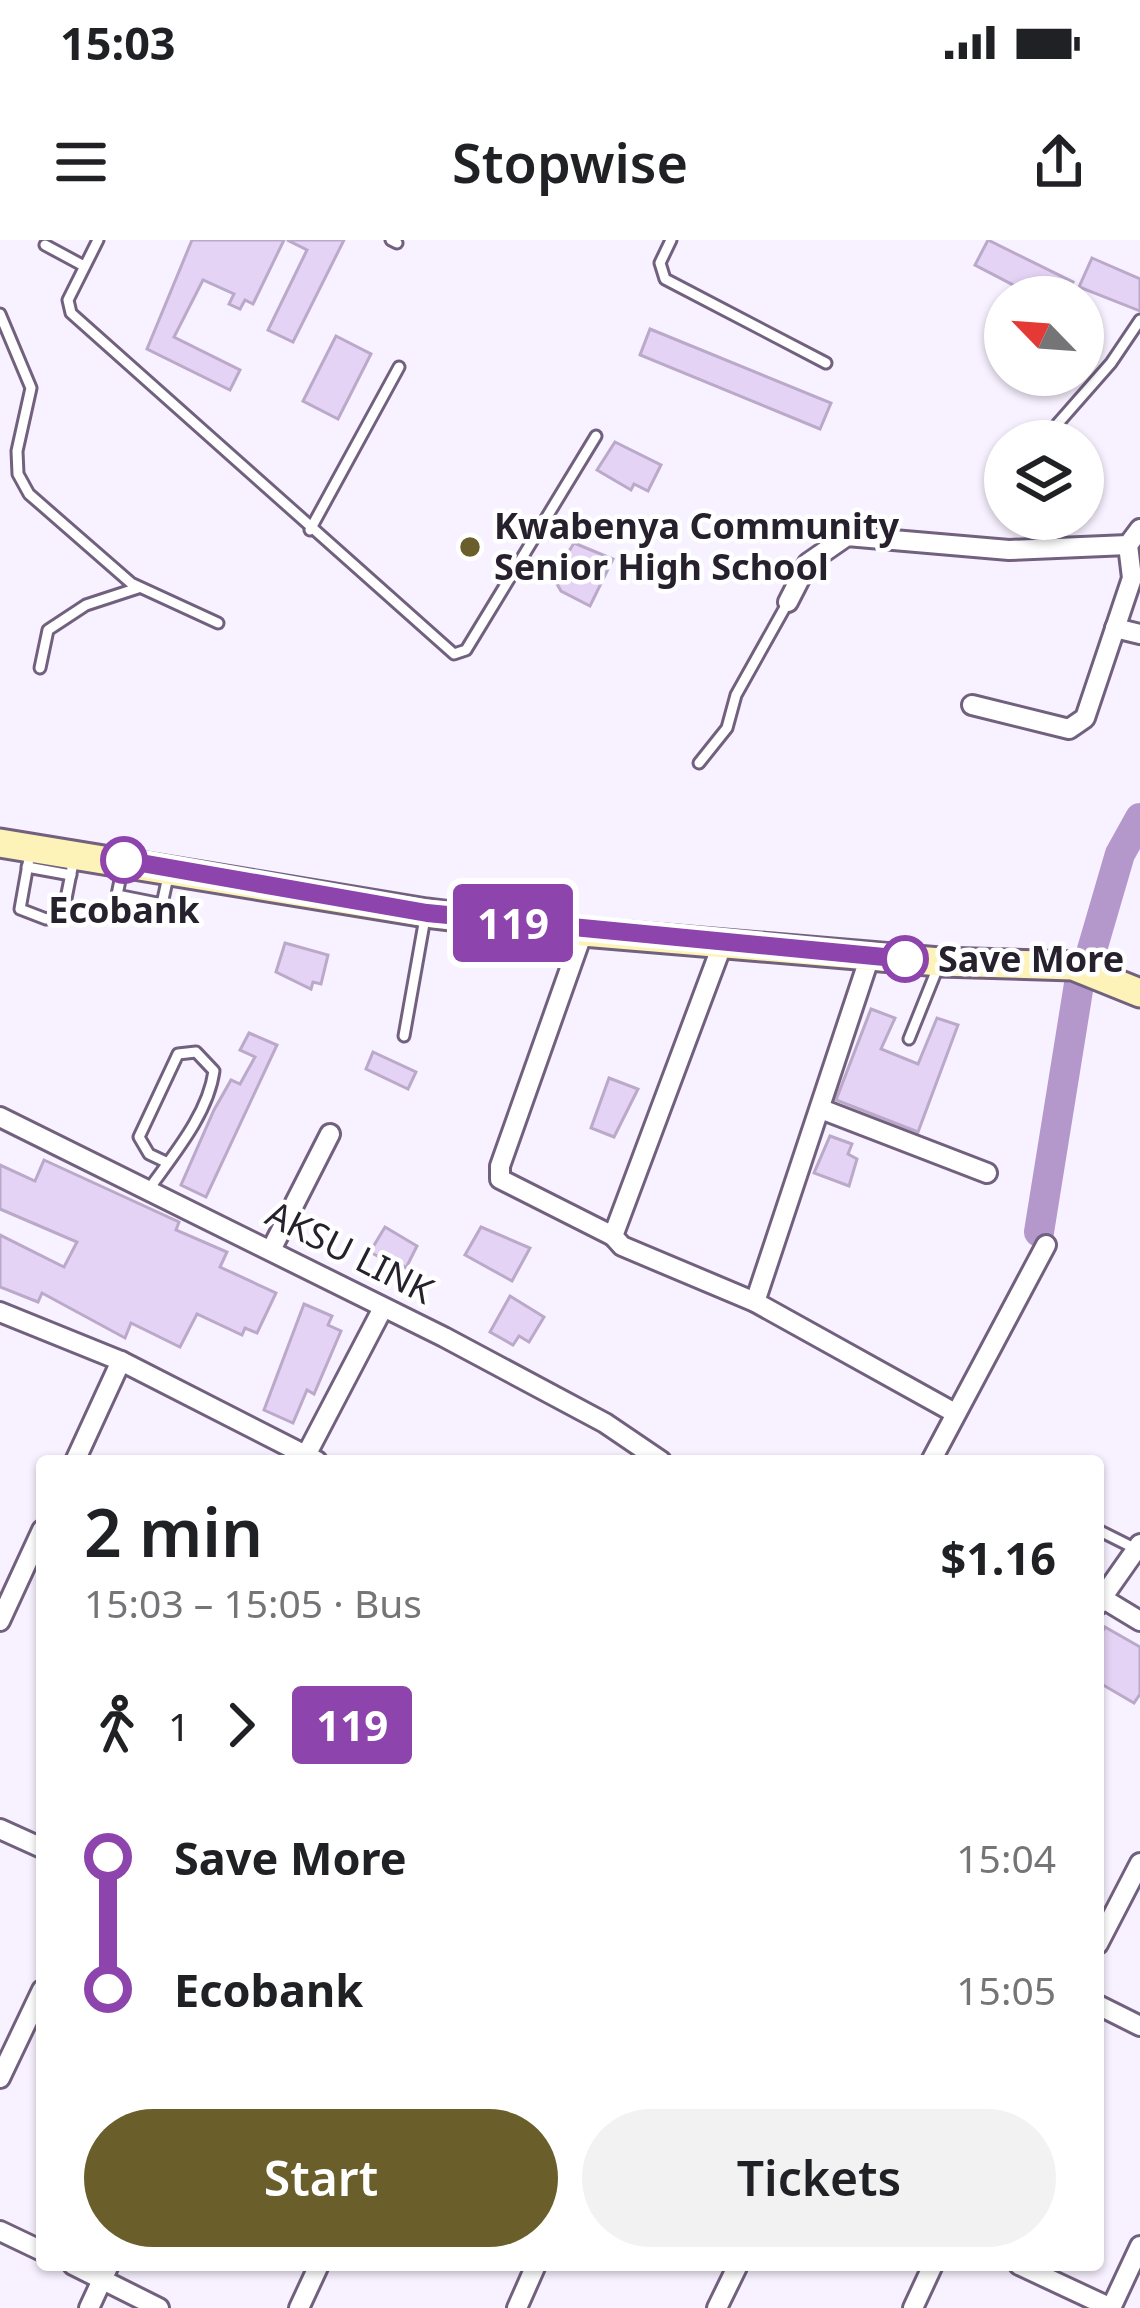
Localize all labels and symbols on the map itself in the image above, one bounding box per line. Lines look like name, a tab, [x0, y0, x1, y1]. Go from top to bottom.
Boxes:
north arrow	[984, 276, 1104, 396]
place label: Kwabenya Community Senior High School	[494, 501, 899, 591]
marker: Kwabenya Community Senior High School	[457, 534, 483, 560]
marker: Ecobank	[102, 838, 146, 882]
line badge: 119	[444, 884, 582, 962]
place label: Ecobank	[48, 885, 200, 934]
place label: Save More	[938, 934, 1124, 983]
marker: Save More	[883, 937, 927, 981]
street label: AKSU LINK	[258, 1189, 443, 1315]

